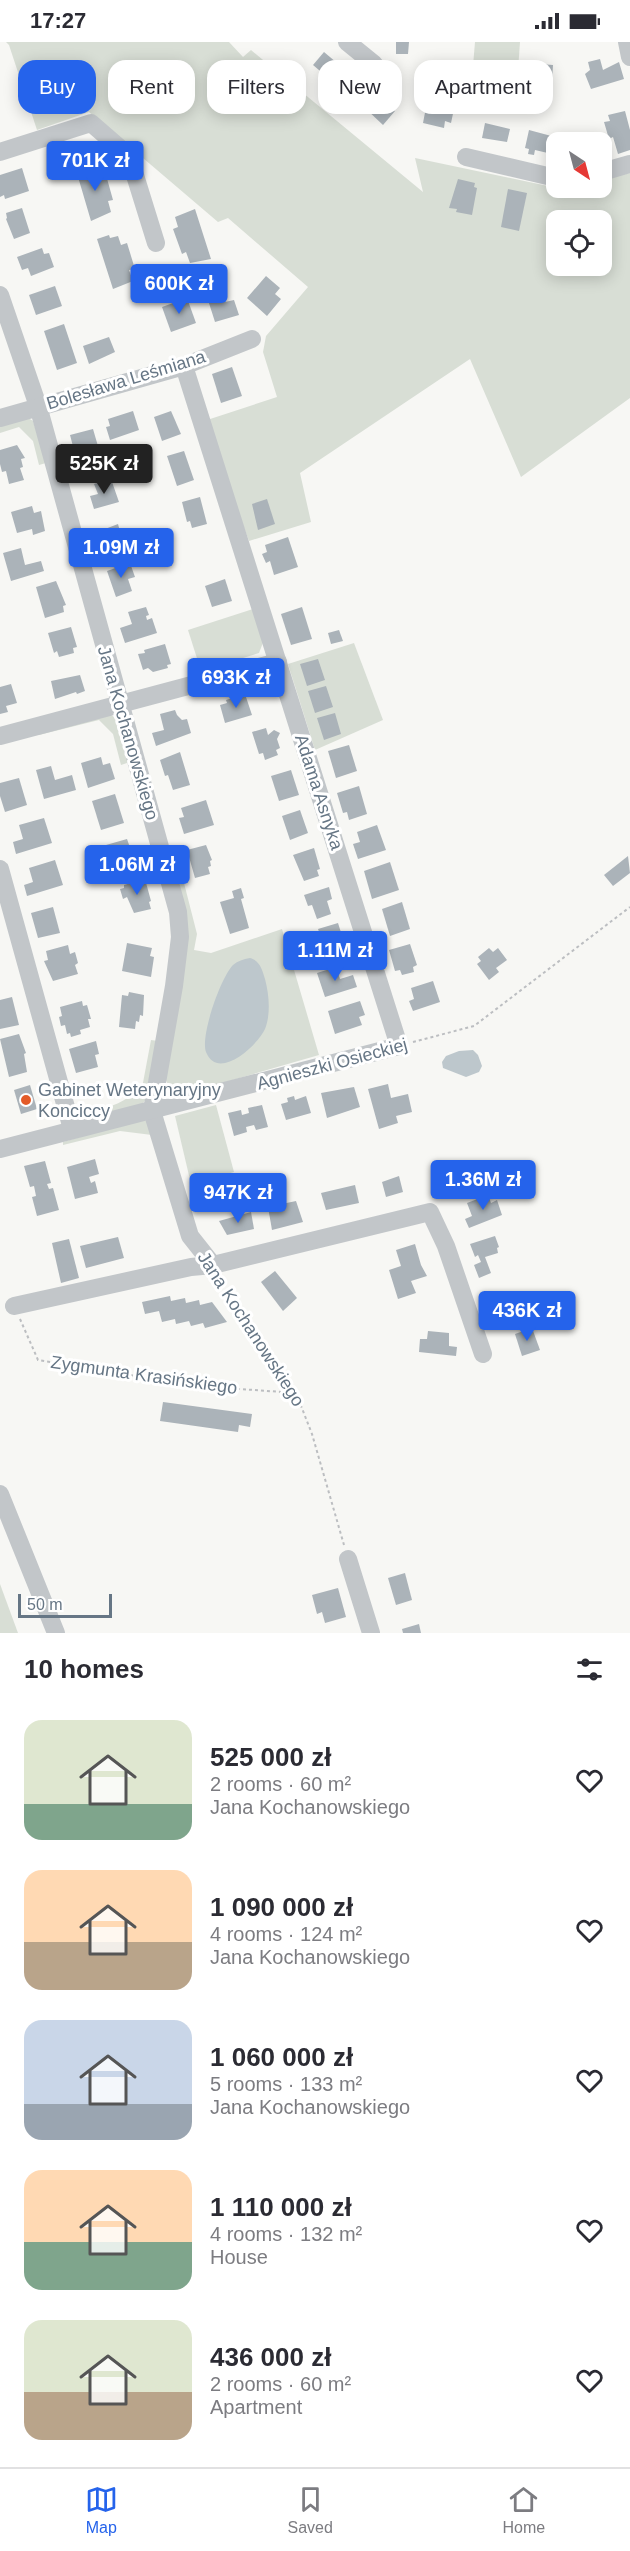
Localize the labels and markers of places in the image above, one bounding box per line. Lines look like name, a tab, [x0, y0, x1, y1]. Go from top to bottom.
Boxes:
pin: 701K zł	[40, 141, 150, 192]
pin: 600K zł	[124, 264, 234, 315]
pin: 525K zł	[49, 444, 159, 495]
pin: 1.09M zł	[59, 528, 183, 579]
pin: 693K zł	[181, 658, 291, 709]
pin: 1.06M zł	[75, 845, 199, 896]
pin: 1.11M zł	[273, 931, 397, 982]
place label: Gabinet Weterynaryjny Konciccy	[38, 1080, 221, 1121]
marker: Gabinet Weterynaryjny Konciccy	[19, 1093, 33, 1107]
pin: 1.36M zł	[421, 1160, 545, 1211]
pin: 947K zł	[183, 1173, 293, 1224]
pin: 436K zł	[472, 1291, 582, 1342]

